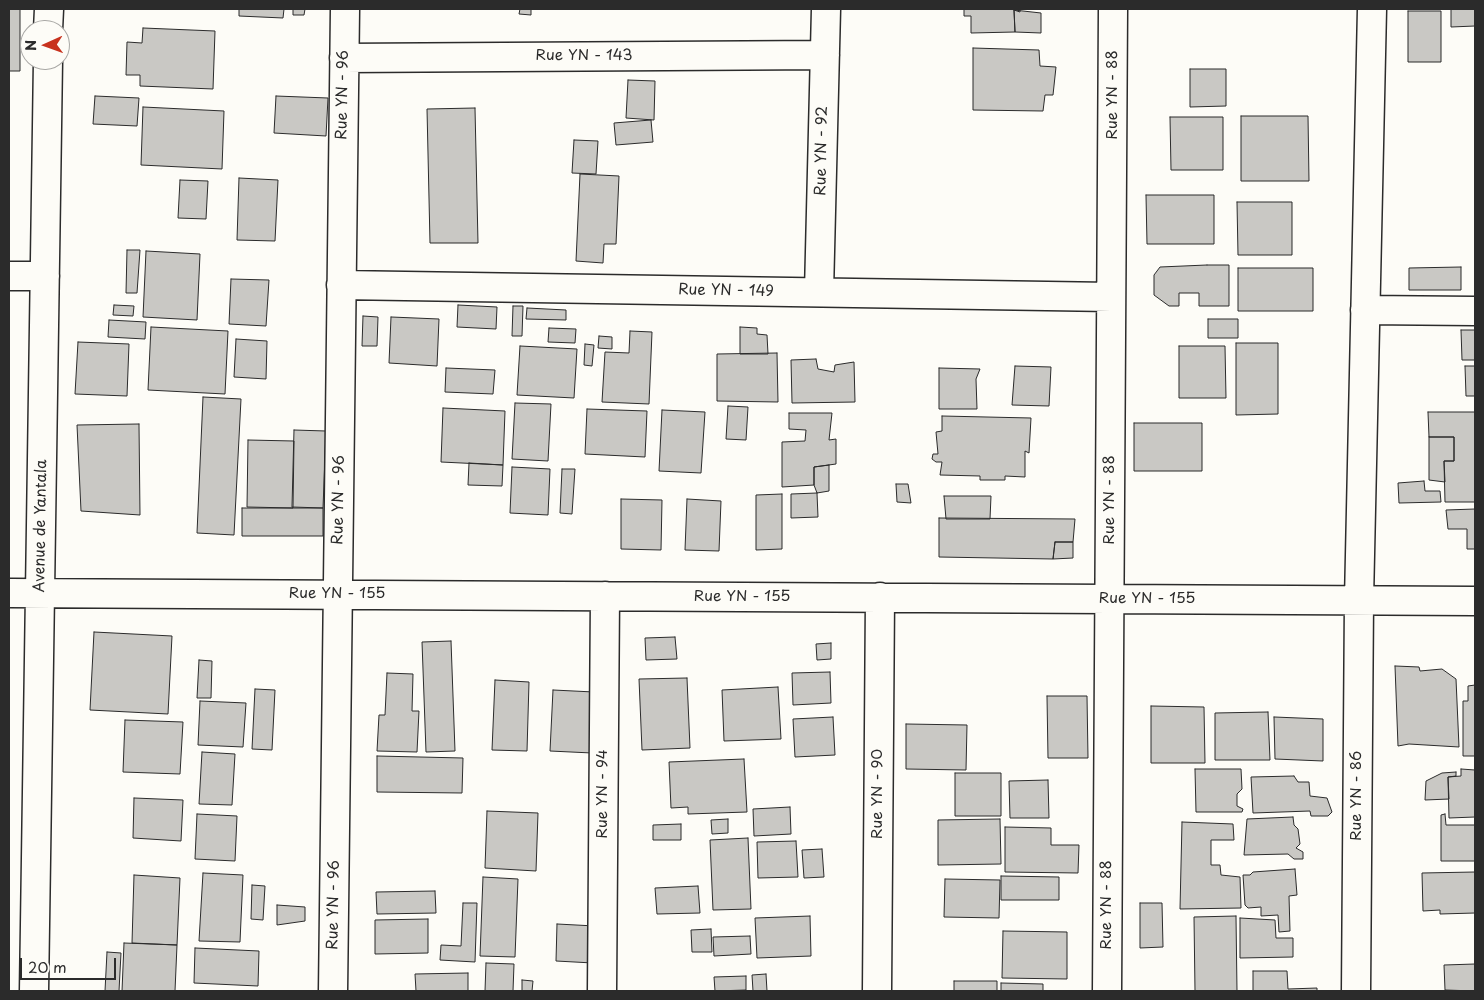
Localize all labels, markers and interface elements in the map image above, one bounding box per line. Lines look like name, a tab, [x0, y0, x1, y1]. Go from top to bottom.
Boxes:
north arrow	[20, 20, 70, 70]
text: N	[20, 40, 41, 51]
street label: Rue YN - 143	[535, 47, 633, 65]
street label: Rue YN - 96	[333, 50, 353, 140]
street label: Rue YN - 88	[1104, 50, 1122, 140]
street label: Rue YN - 92	[812, 106, 832, 196]
street label: Rue YN - 149	[678, 281, 774, 301]
street label: Rue YN - 96	[329, 455, 349, 545]
street label: Rue YN - 88	[1101, 455, 1119, 545]
street label: Avenue de Yantala	[31, 459, 51, 593]
street label: Rue YN - 155	[289, 585, 385, 603]
street label: Rue YN - 155	[694, 588, 790, 606]
street label: Rue YN - 155	[1099, 590, 1195, 608]
street label: Rue YN - 94	[594, 749, 612, 839]
street label: Rue YN - 90	[869, 749, 887, 839]
street label: Rue YN - 86	[1348, 751, 1366, 841]
street label: Rue YN - 96	[324, 860, 344, 950]
street label: Rue YN - 88	[1098, 860, 1116, 950]
scale bar	[22, 948, 119, 980]
text: 20 m	[28, 955, 67, 978]

